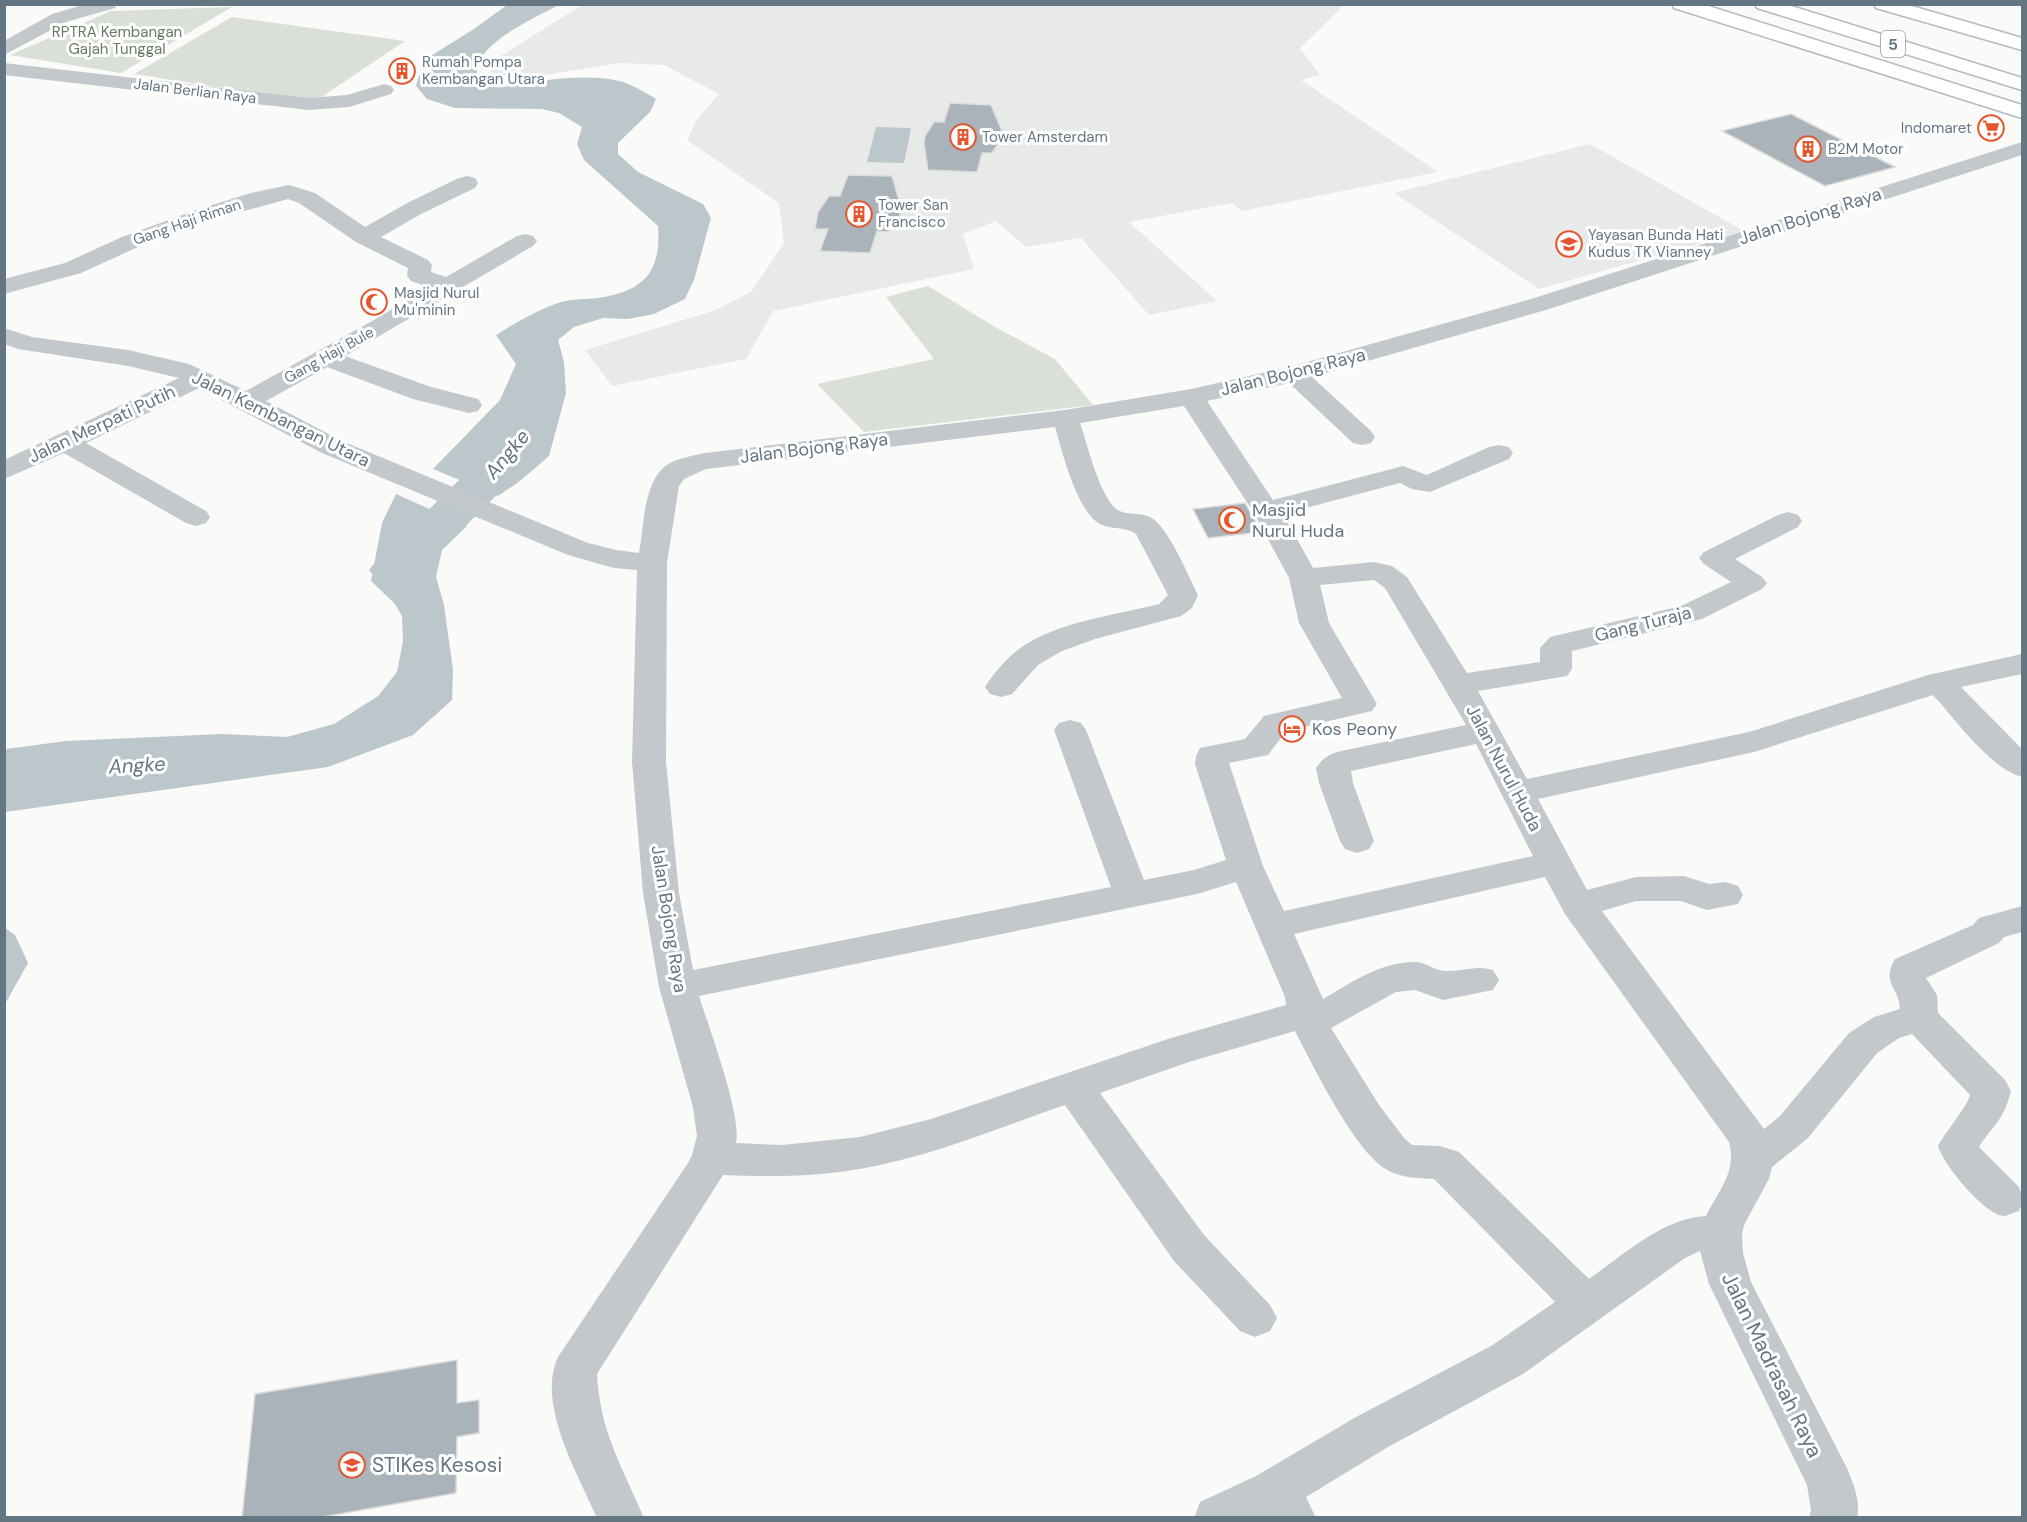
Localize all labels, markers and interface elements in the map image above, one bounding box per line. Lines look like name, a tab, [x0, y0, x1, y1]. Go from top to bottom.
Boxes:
park label: RPTRA Kembangan Gajah Tunggal	[52, 22, 182, 59]
road number: 5	[1881, 31, 1905, 57]
place label: Rumah Pompa Kembangan Utara	[422, 52, 545, 89]
building icon: Rumah Pompa Kembangan Utara	[387, 56, 417, 86]
street label: Jalan Berlian Raya	[133, 74, 257, 108]
supermarket icon: Indomaret	[1976, 113, 2006, 143]
place label: Indomaret	[1901, 118, 1972, 138]
building icon: Tower Amsterdam	[948, 122, 978, 152]
place label: Tower Amsterdam	[982, 127, 1108, 147]
building icon: B2M Motor	[1793, 134, 1823, 164]
place label: B2M Motor	[1828, 139, 1904, 159]
street label: Jalan Bojong Raya	[1736, 182, 1884, 250]
street label: Gang Haji Riman	[130, 194, 244, 250]
place label: Tower San Francisco	[878, 195, 948, 232]
building icon: Tower San Francisco	[844, 199, 874, 229]
place label: Yayasan Bunda Hati Kudus TK Vianney	[1588, 225, 1723, 262]
school or university icon: Yayasan Bunda Hati Kudus TK Vianney	[1554, 229, 1584, 259]
place label: Masjid Nurul Mu'minin	[394, 283, 479, 320]
mosque icon: Masjid Nurul Mu'minin	[359, 287, 389, 317]
street label: Gang Haji Bule	[281, 322, 377, 388]
street label: Jalan Bojong Raya	[1218, 342, 1368, 402]
street label: Jalan Kembangan Utara	[188, 365, 374, 473]
street label: Jalan Merpati Putih	[25, 379, 179, 469]
water label: Angke	[478, 424, 535, 485]
street label: Jalan Bojong Raya	[739, 427, 889, 469]
place label: Masjid Nurul Huda	[1252, 498, 1344, 543]
mosque icon: Masjid Nurul Huda	[1217, 505, 1247, 535]
street label: Gang Turaja	[1592, 600, 1694, 648]
street label: Jalan Nurul Huda	[1461, 701, 1547, 835]
hotel icon: Kos Peony	[1277, 714, 1307, 744]
place label: Kos Peony	[1312, 717, 1397, 741]
water label: Angke	[107, 751, 166, 780]
street label: Jalan Bojong Raya	[646, 844, 692, 994]
street label: Jalan Madrasah Raya	[1715, 1268, 1829, 1462]
school or university icon: STIKes Kesosi	[337, 1450, 367, 1480]
place label: STIKes Kesosi	[372, 1451, 502, 1479]

